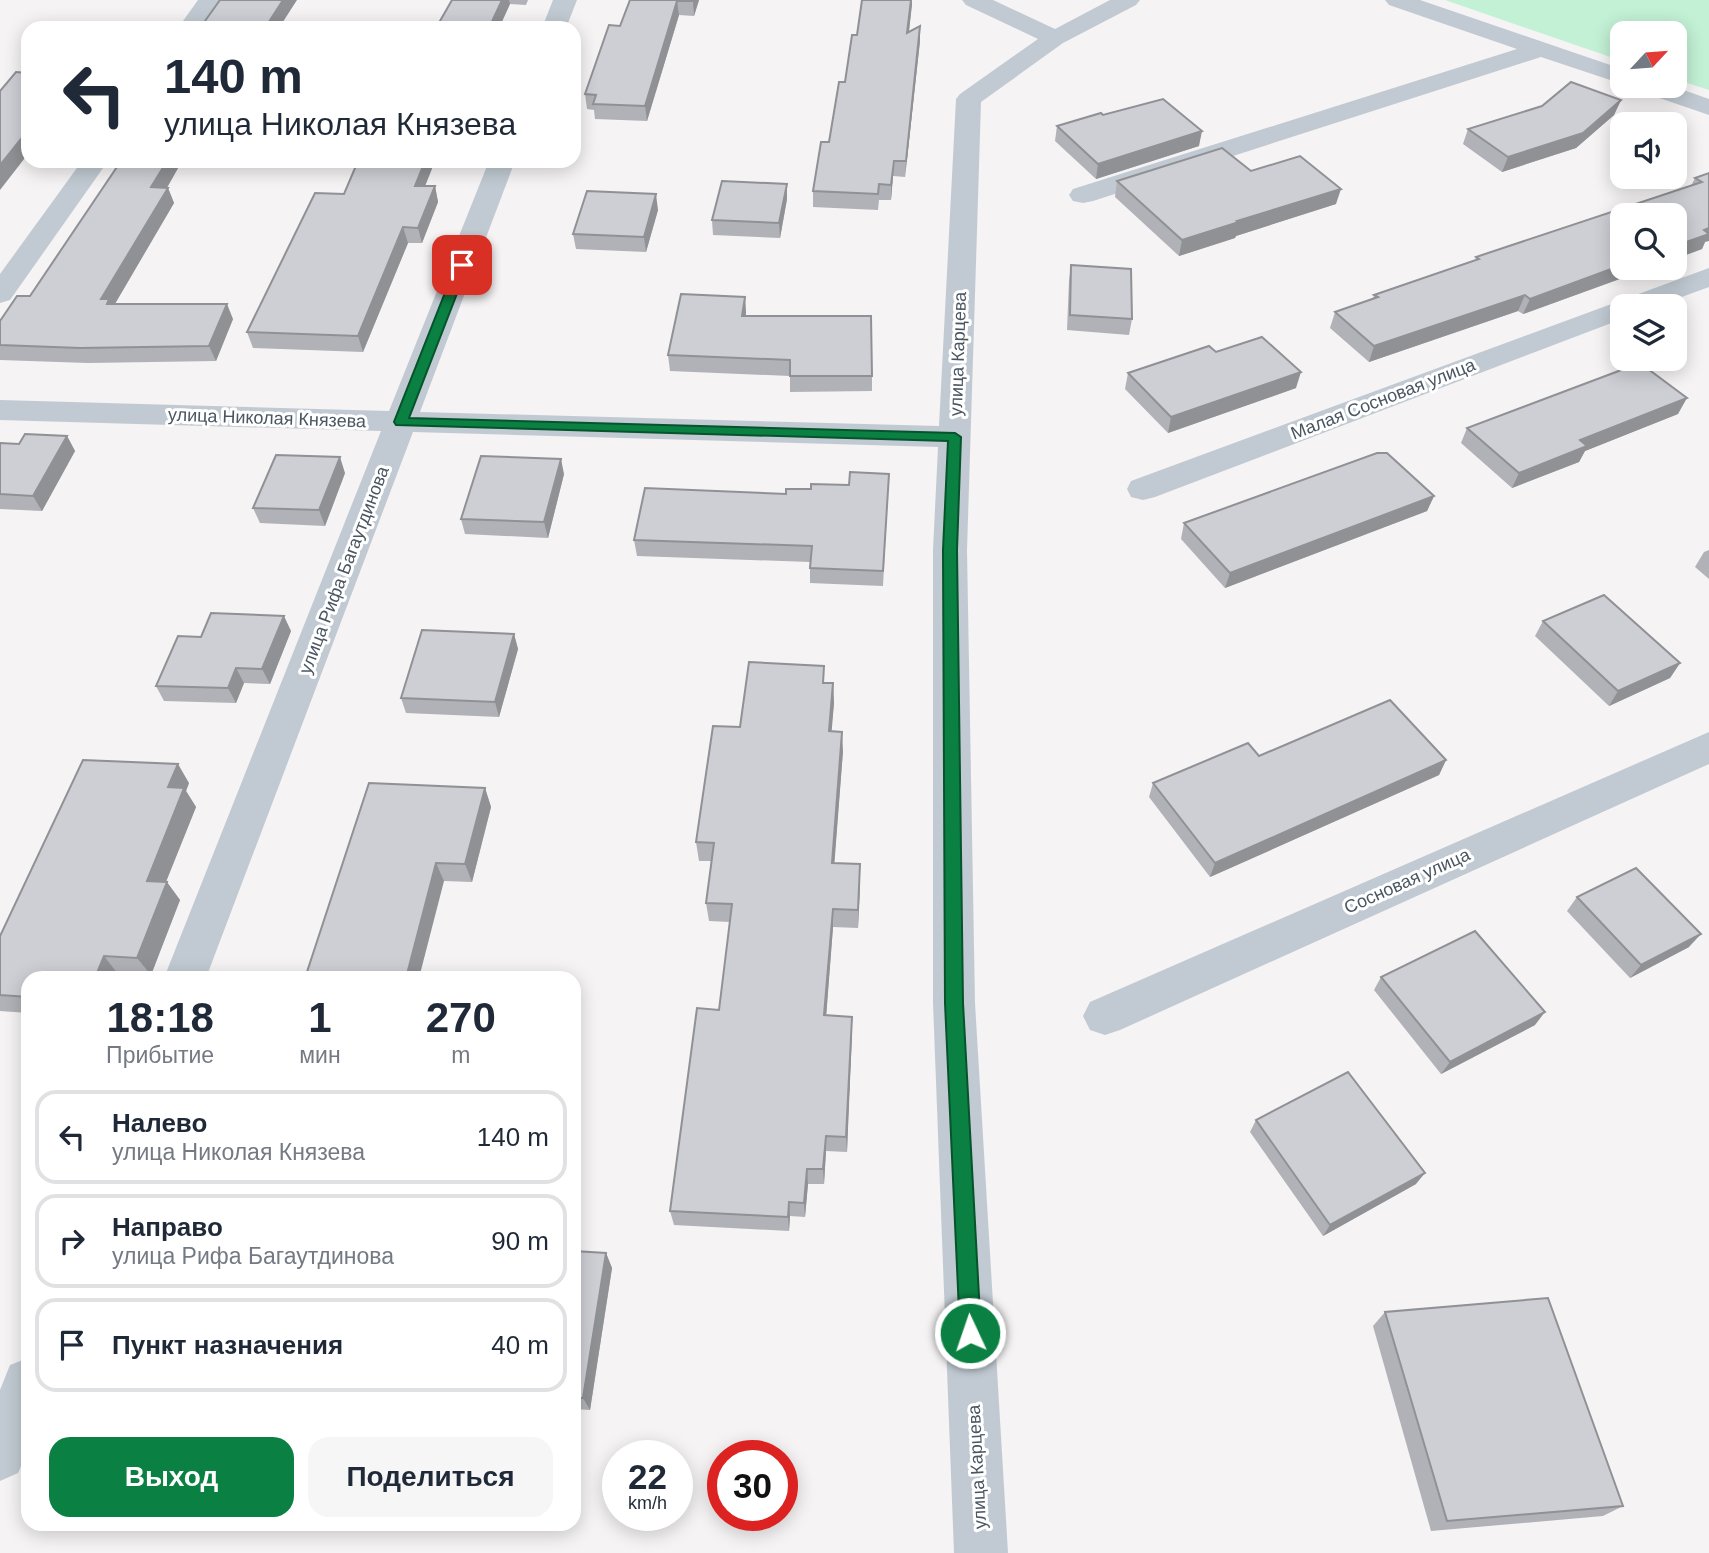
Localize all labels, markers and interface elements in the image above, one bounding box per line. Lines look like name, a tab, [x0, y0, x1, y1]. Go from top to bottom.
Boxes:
north arrow	[1610, 21, 1687, 98]
map controls	[1610, 21, 1687, 371]
icon: left	[49, 49, 140, 140]
text: 140 m	[164, 49, 303, 103]
text: улица Николая Князева	[164, 106, 516, 142]
button: sound	[1610, 112, 1687, 189]
button: search	[1610, 203, 1687, 280]
pin	[432, 235, 492, 295]
icon: arrive	[443, 246, 481, 284]
street label: улица Карцева	[946, 290, 970, 417]
button: layers	[1610, 294, 1687, 371]
street label: Малая Сосновая улица	[1288, 354, 1479, 443]
street label: улица Николая Князева	[168, 405, 367, 431]
street label: улица Рифа Багаутдинова	[295, 462, 393, 677]
street label: Сосновая улица	[1341, 844, 1474, 918]
text: 18:18	[106, 994, 214, 1041]
text: 1	[308, 994, 332, 1041]
text: 270	[426, 994, 496, 1041]
text: Прибытие	[106, 1042, 214, 1068]
text: мин	[299, 1042, 341, 1068]
text: m	[451, 1042, 470, 1068]
text: Налево	[112, 1108, 207, 1138]
icon: left	[53, 1118, 91, 1156]
text: 140 m	[477, 1122, 549, 1152]
text: улица Николая Князева	[112, 1139, 365, 1165]
text: Направо	[112, 1212, 223, 1242]
icon: right	[53, 1222, 91, 1260]
text: 90 m	[491, 1226, 549, 1256]
text: улица Рифа Багаутдинова	[112, 1243, 394, 1269]
position arrow	[933, 1296, 1007, 1370]
icon: arrive	[53, 1326, 91, 1364]
text: Пункт назначения	[112, 1330, 343, 1360]
text: 40 m	[491, 1330, 549, 1360]
street label: улица Карцева	[964, 1403, 990, 1530]
button: Выход	[49, 1437, 294, 1517]
button: Поделиться	[308, 1437, 553, 1517]
speed limit sign: 30	[707, 1440, 798, 1531]
text: 22	[628, 1457, 667, 1496]
text: km/h	[628, 1493, 667, 1513]

